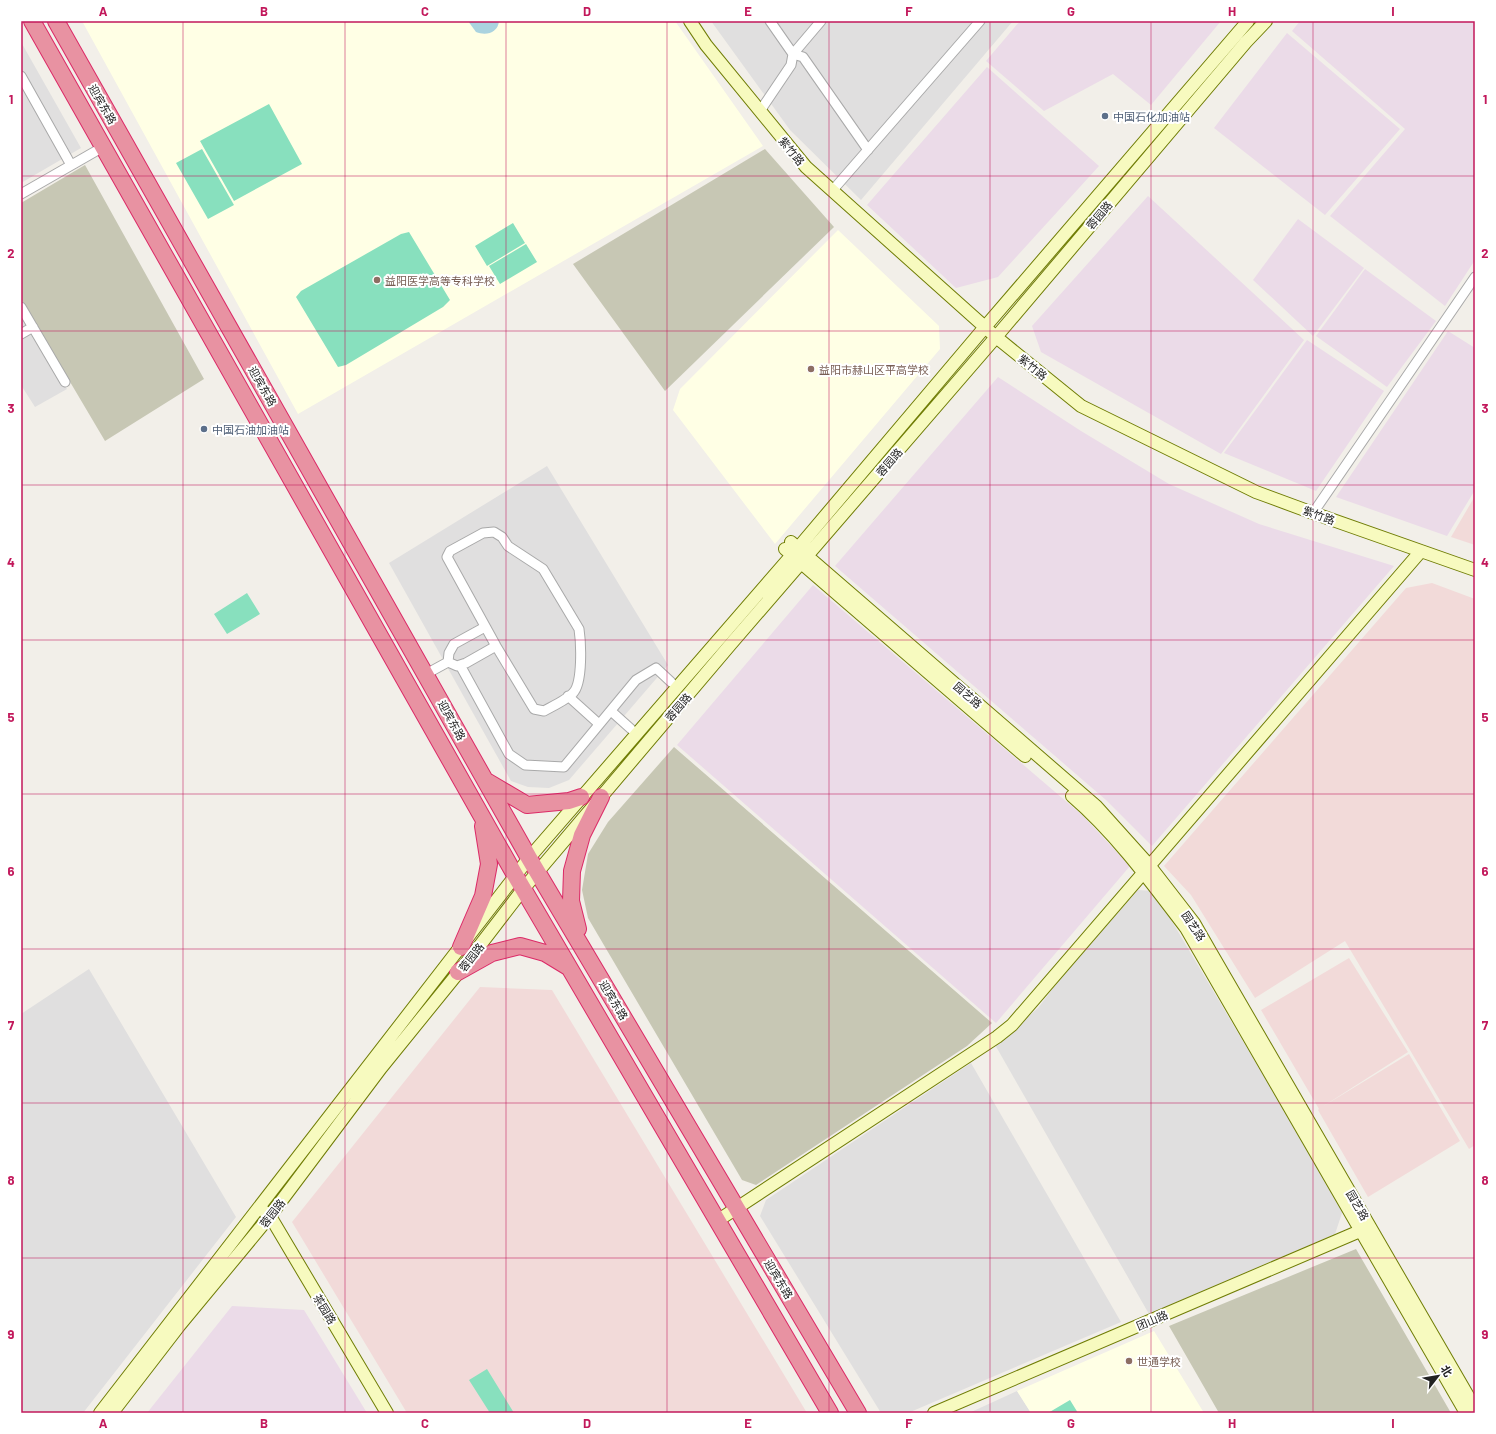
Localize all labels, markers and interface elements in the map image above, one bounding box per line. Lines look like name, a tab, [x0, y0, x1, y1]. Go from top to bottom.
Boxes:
text: A	[99, 3, 108, 19]
text: B	[260, 3, 268, 19]
text: C	[421, 3, 429, 19]
text: D	[583, 3, 591, 19]
text: E	[744, 3, 752, 19]
text: F	[905, 3, 913, 19]
text: G	[1067, 3, 1075, 19]
text: H	[1228, 3, 1236, 19]
text: I	[1391, 3, 1395, 19]
street label: 迎宾东路	[86, 82, 120, 126]
text: 1	[9, 91, 13, 107]
text: 1	[1483, 91, 1487, 107]
place label: 中国石化加油站	[1113, 110, 1190, 123]
marker: 中国石化加油站	[1100, 111, 1110, 121]
street label: 紫竹路	[777, 134, 807, 168]
street label: 蓉园路	[1083, 198, 1115, 232]
text: 2	[7, 245, 15, 261]
text: 2	[1481, 245, 1489, 261]
place label: 益阳医学高等专科学校	[385, 274, 495, 287]
marker: 益阳医学高等专科学校	[372, 275, 382, 285]
street label: 紫竹路	[1016, 352, 1050, 382]
place label: 益阳市赫山区平高学校	[819, 363, 929, 376]
street label: 迎宾东路	[246, 364, 280, 408]
marker: 益阳市赫山区平高学校	[806, 364, 816, 374]
text: 3	[7, 400, 15, 416]
text: 3	[1481, 400, 1489, 416]
place label: 中国石油加油站	[212, 423, 289, 436]
marker: 中国石油加油站	[199, 424, 209, 434]
street label: 蓉园路	[873, 445, 905, 479]
street label: 紫竹路	[1301, 503, 1337, 527]
text: 4	[7, 554, 15, 570]
text: 4	[1481, 554, 1489, 570]
street label: 园艺路	[951, 679, 985, 711]
street label: 蓉园路	[662, 690, 694, 724]
street label: 迎宾东路	[436, 698, 468, 742]
text: 5	[7, 709, 15, 725]
text: 5	[1481, 709, 1489, 725]
text: 6	[8, 863, 15, 879]
text: 6	[1482, 863, 1489, 879]
street label: 园艺路	[1179, 909, 1209, 943]
street label: 蓉园路	[456, 940, 486, 974]
street label: 迎宾东路	[597, 978, 631, 1022]
text: 7	[8, 1017, 15, 1033]
text: 7	[1482, 1017, 1489, 1033]
text: 8	[7, 1172, 15, 1188]
text: 8	[1481, 1172, 1489, 1188]
street label: 园艺路	[1344, 1187, 1372, 1223]
street label: 蓉园路	[257, 1196, 287, 1230]
street label: 迎宾东路	[762, 1257, 796, 1301]
street label: 茶园路	[311, 1292, 339, 1326]
street label: 团山路	[1134, 1308, 1170, 1332]
text: 9	[8, 1326, 15, 1342]
text: 9	[1482, 1326, 1489, 1342]
place label: 世通学校	[1137, 1355, 1181, 1368]
marker: 世通学校	[1124, 1356, 1134, 1366]
north arrow	[1418, 1356, 1458, 1396]
text: 北	[1439, 1363, 1455, 1379]
text: A	[99, 1415, 108, 1431]
text: B	[260, 1415, 268, 1431]
text: C	[421, 1415, 429, 1431]
text: D	[583, 1415, 591, 1431]
text: E	[744, 1415, 752, 1431]
text: F	[905, 1415, 913, 1431]
text: G	[1067, 1415, 1075, 1431]
text: H	[1228, 1415, 1236, 1431]
text: I	[1391, 1415, 1395, 1431]

